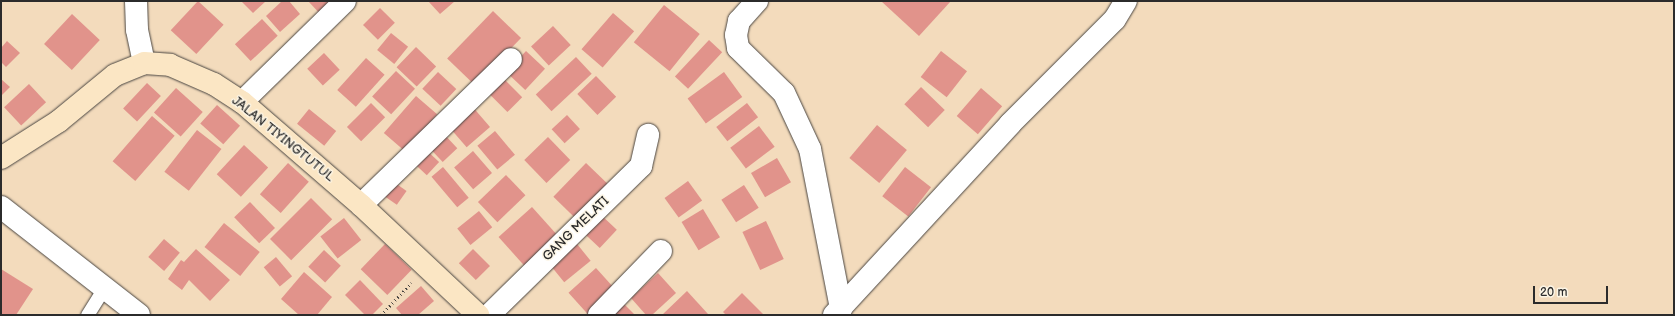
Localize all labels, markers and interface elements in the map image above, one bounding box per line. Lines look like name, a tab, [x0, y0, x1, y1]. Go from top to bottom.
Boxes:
street label: JALAN TIYINGTUTUL	[229, 93, 337, 185]
street label: GANG MELATI	[540, 193, 612, 265]
scale bar	[1535, 278, 1610, 304]
text: 20 m	[1540, 285, 1567, 300]

